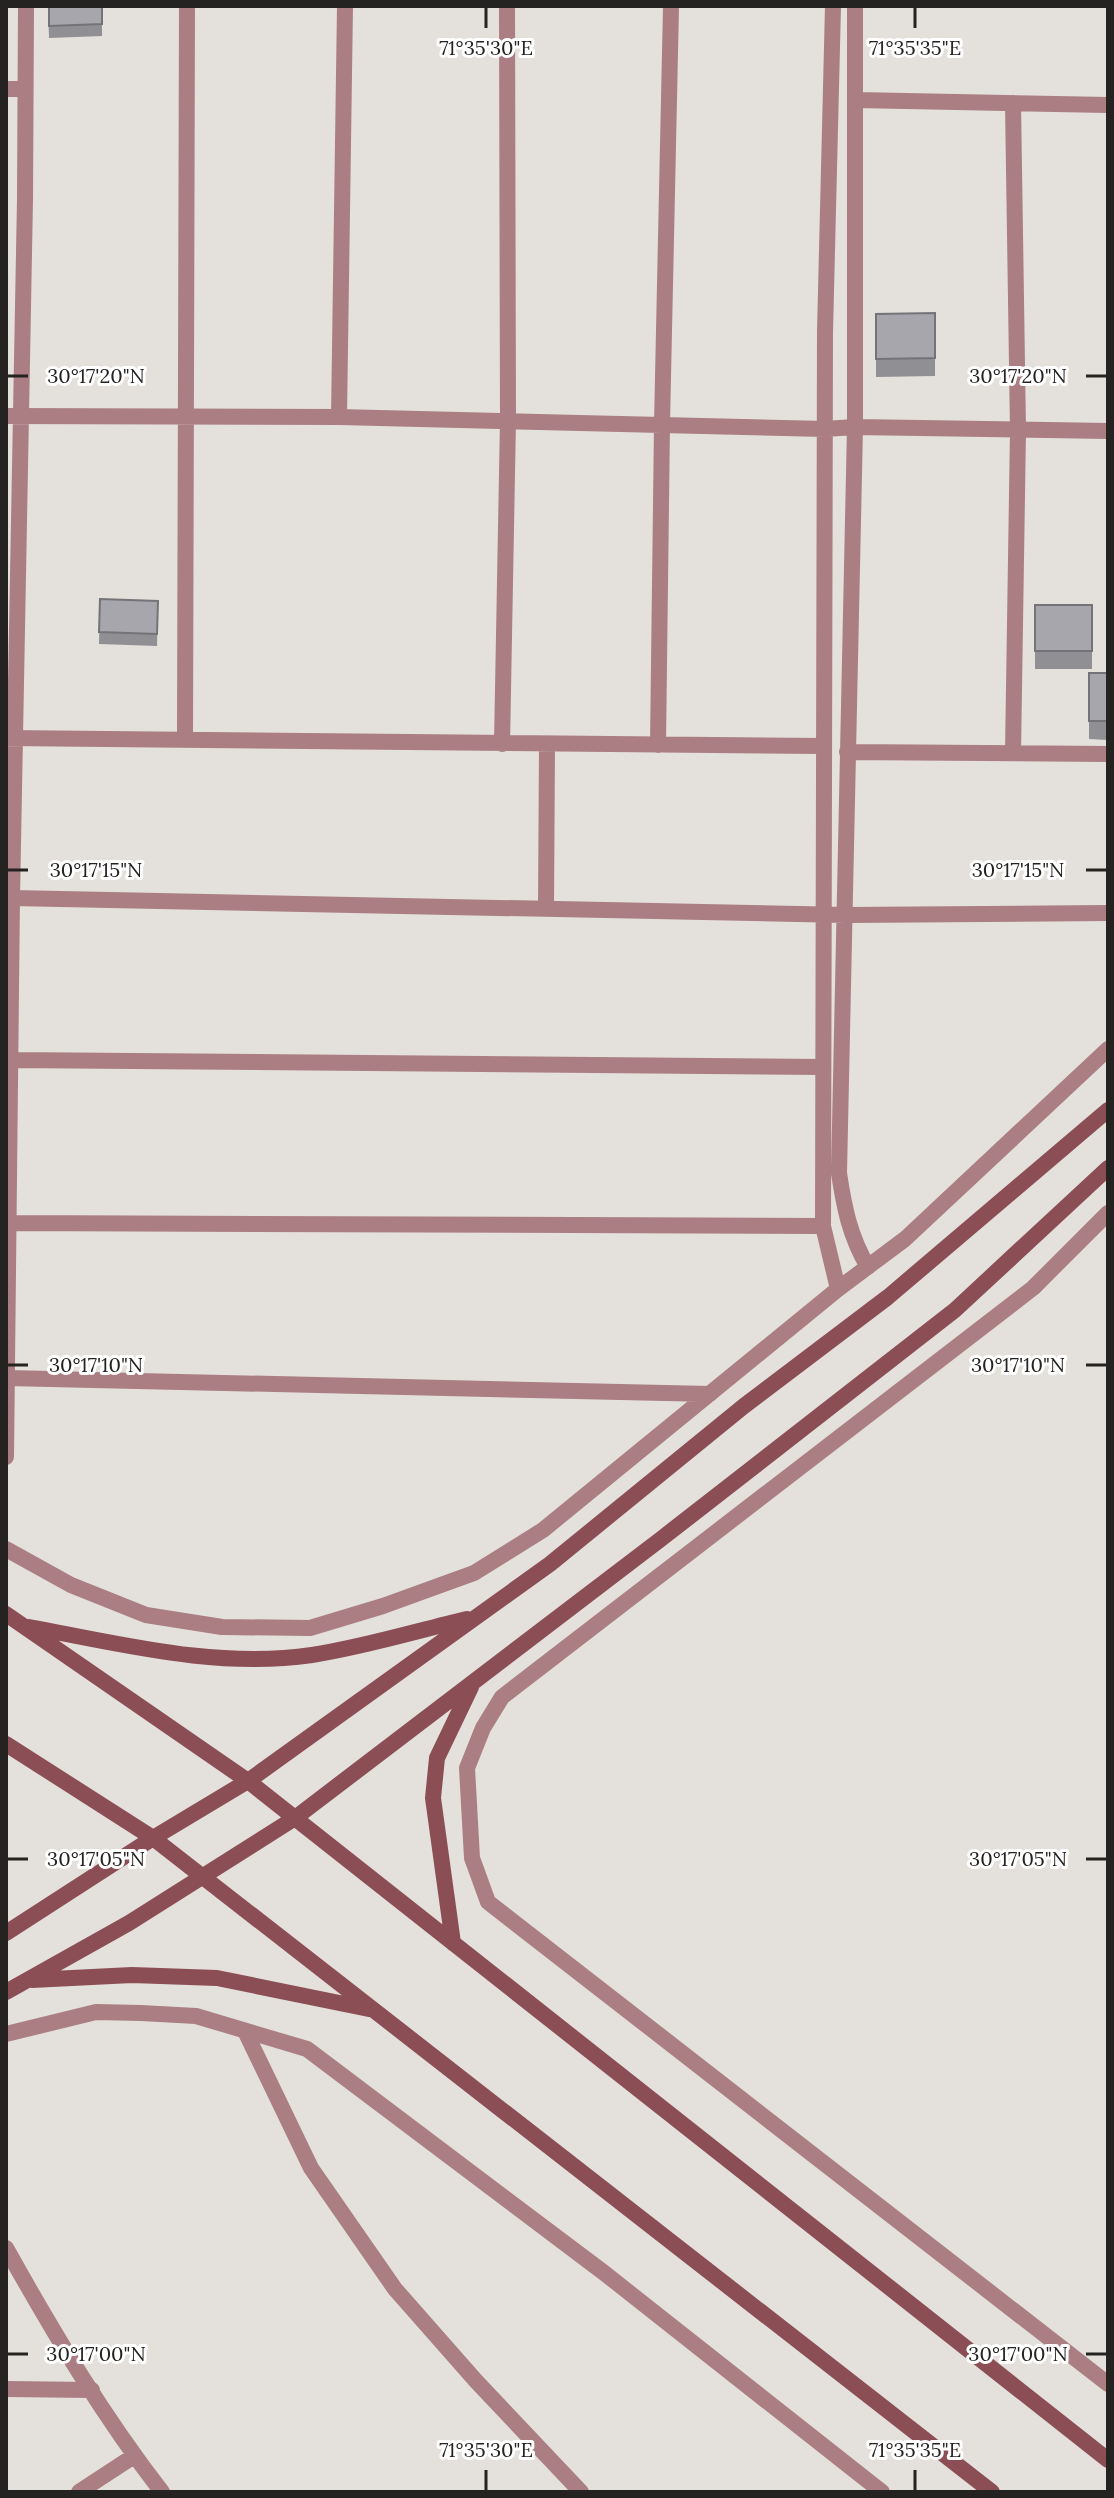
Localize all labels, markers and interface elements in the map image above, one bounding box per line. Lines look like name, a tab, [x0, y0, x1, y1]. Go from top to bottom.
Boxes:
text: 71°35'30"E	[439, 35, 533, 60]
text: 71°35'35"E	[869, 35, 961, 60]
text: 30°17'20"N	[47, 363, 145, 388]
text: 30°17'20"N	[969, 363, 1067, 388]
text: 30°17'15"N	[50, 857, 142, 882]
text: 30°17'15"N	[972, 857, 1064, 882]
text: 30°17'10"N	[49, 1352, 143, 1377]
text: 30°17'10"N	[971, 1352, 1065, 1377]
text: 30°17'05"N	[47, 1846, 145, 1871]
text: 30°17'05"N	[969, 1846, 1067, 1871]
text: 30°17'00"N	[46, 2341, 146, 2366]
text: 30°17'00"N	[968, 2341, 1068, 2366]
text: 71°35'30"E	[439, 2437, 533, 2462]
text: 71°35'35"E	[869, 2437, 961, 2462]

